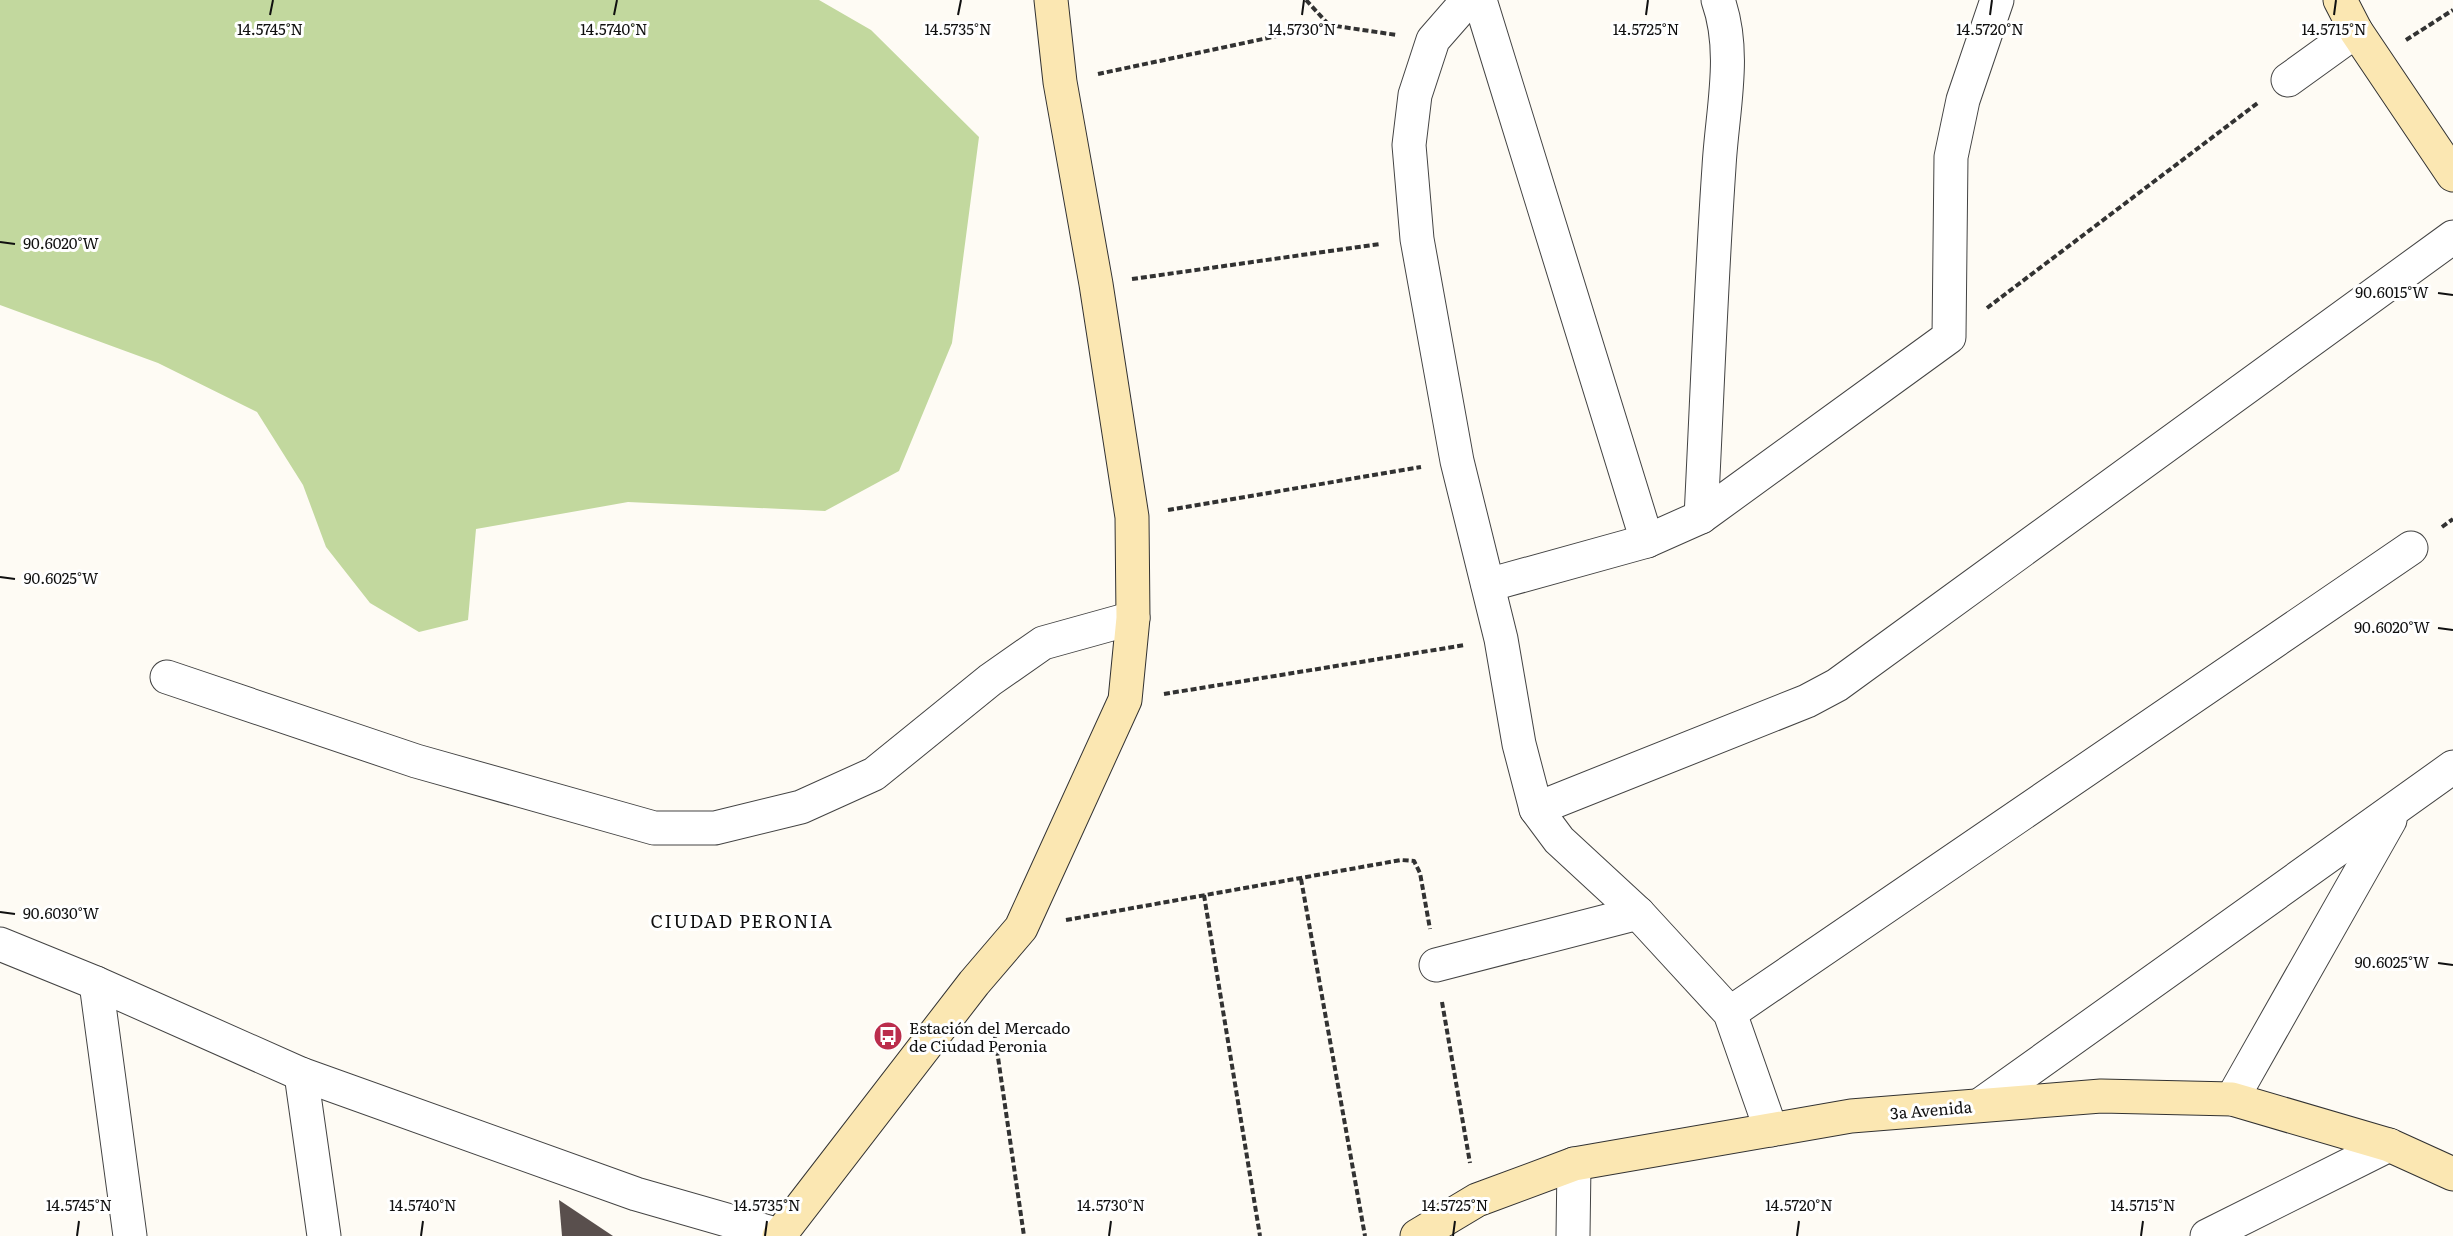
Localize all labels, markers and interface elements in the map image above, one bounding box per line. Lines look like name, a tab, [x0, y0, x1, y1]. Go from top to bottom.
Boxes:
text: 14.5745°N	[237, 17, 303, 40]
text: 14.5740°N	[580, 17, 648, 40]
text: 14.5735°N	[925, 17, 991, 40]
text: 14.5730°N	[1268, 17, 1336, 40]
text: 14.5725°N	[1613, 17, 1679, 40]
text: 14.5720°N	[1956, 17, 2024, 40]
text: 14.5715°N	[2301, 17, 2367, 40]
text: 90.6020°W	[23, 231, 99, 254]
text: 90.6015°W	[2355, 280, 2429, 303]
text: 90.6025°W	[24, 566, 99, 589]
text: 90.6020°W	[2354, 615, 2430, 638]
text: 90.6030°W	[23, 901, 100, 924]
district label: CIUDAD PERONIA	[650, 907, 834, 934]
text: 90.6025°W	[2355, 950, 2430, 973]
place label: Estación del Mercado de Ciudad Peronia	[909, 1015, 1070, 1057]
bus stop icon: Estación del Mercado de Ciudad Peronia	[872, 1020, 904, 1052]
street label: 3a Avenida	[1889, 1093, 1973, 1125]
text: 14.5745°N	[46, 1193, 112, 1216]
text: 14.5740°N	[389, 1193, 457, 1216]
text: 14.5735°N	[734, 1193, 800, 1216]
text: 14.5730°N	[1077, 1193, 1145, 1216]
text: 14.5725°N	[1422, 1193, 1488, 1216]
text: 14.5720°N	[1765, 1193, 1833, 1216]
text: 14.5715°N	[2110, 1193, 2176, 1216]

